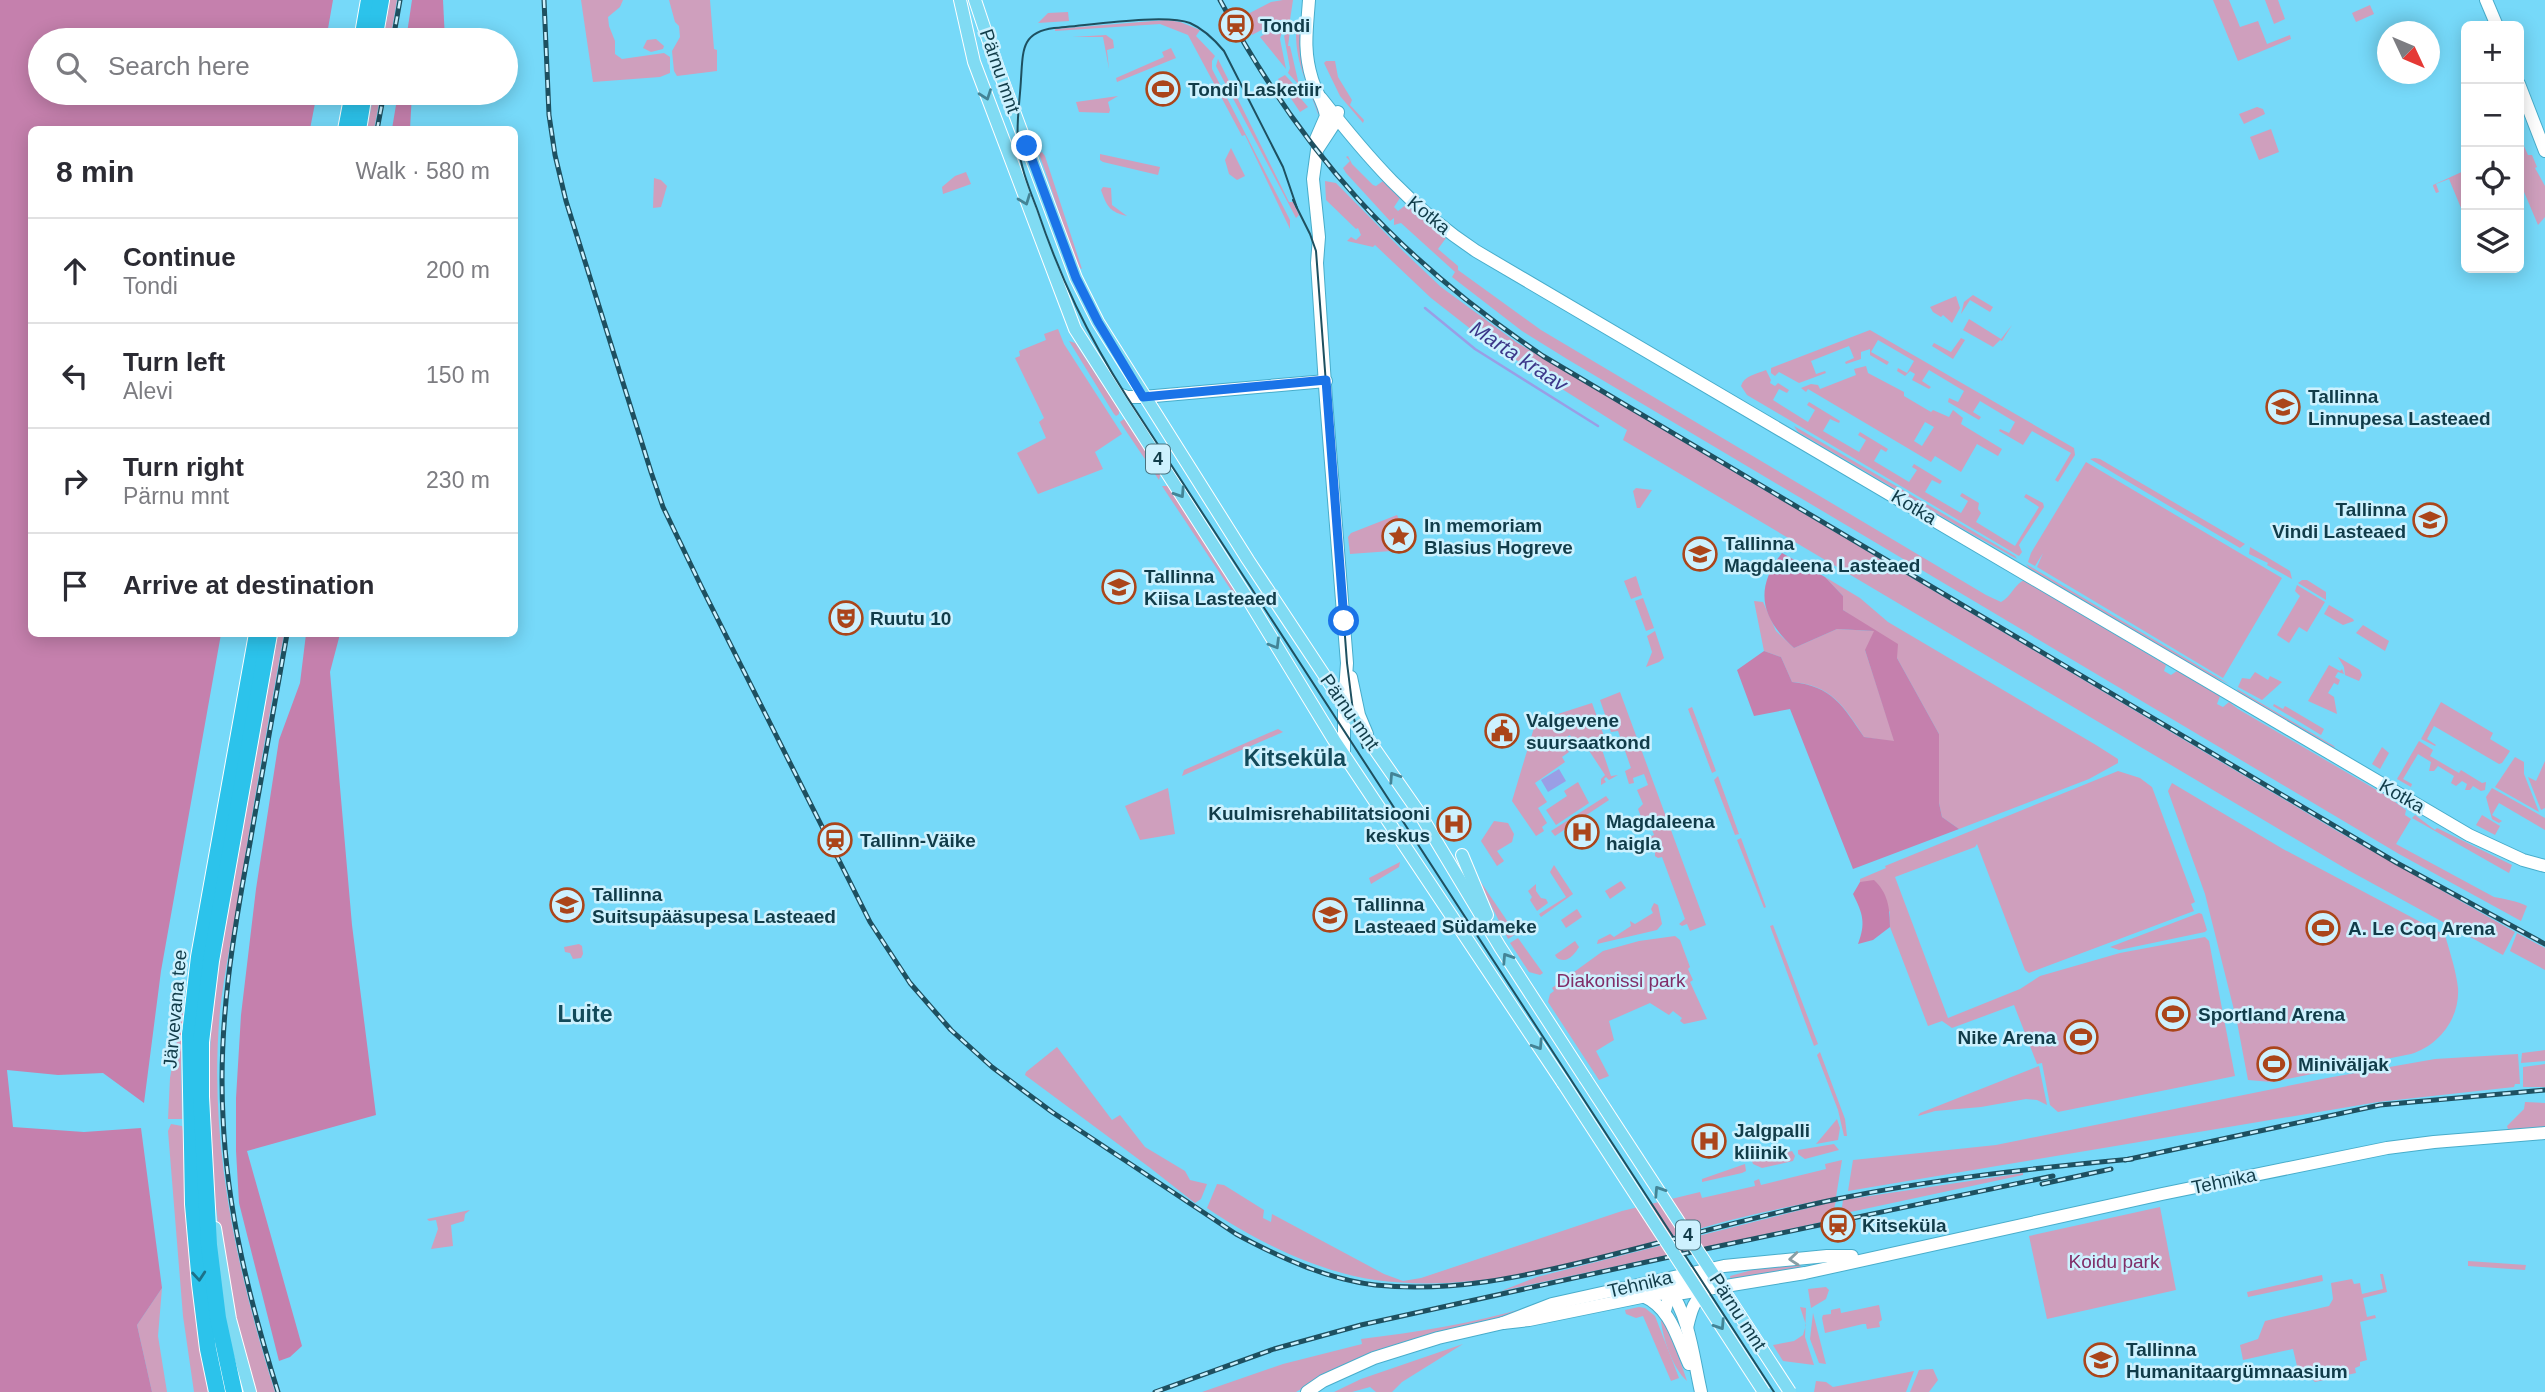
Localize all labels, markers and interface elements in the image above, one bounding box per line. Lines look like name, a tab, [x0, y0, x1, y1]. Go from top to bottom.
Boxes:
station icon: Tondi	[1217, 6, 1255, 44]
place label: Tondi	[1260, 15, 1310, 36]
north arrow	[2377, 21, 2440, 84]
map controls	[2461, 21, 2524, 273]
button: +	[2461, 21, 2524, 84]
street label: Pärnu mnt	[976, 26, 1024, 117]
search box	[28, 28, 518, 105]
icon: search	[52, 48, 90, 86]
text: Search here	[108, 51, 250, 81]
sports icon: Tondi Lasketiir	[1144, 70, 1182, 108]
place label: Tondi Lasketiir	[1188, 79, 1322, 100]
button: −	[2461, 84, 2524, 147]
one-way arrow	[978, 89, 992, 101]
route end	[1011, 130, 1042, 161]
button: locate	[2461, 147, 2524, 210]
text: 8 min	[56, 155, 134, 188]
text: Walk · 580 m	[355, 158, 490, 184]
street label: Kotka	[1404, 192, 1455, 239]
one-way arrow	[1017, 193, 1031, 205]
button: layers	[2461, 210, 2524, 273]
text: Continue	[123, 242, 236, 272]
icon: ahead	[56, 252, 94, 290]
text: 200 m	[426, 257, 490, 283]
text: Tondi	[123, 273, 178, 299]
water label: Marta kraav	[1466, 316, 1573, 397]
text: Turn left	[123, 347, 225, 377]
icon: left	[56, 357, 94, 395]
text: 150 m	[426, 362, 490, 388]
text: Alevi	[123, 378, 173, 404]
place label: Tallinna Linnupesa Lasteaed	[2308, 386, 2491, 429]
school or university icon: Tallinna Linnupesa Lasteaed	[2264, 388, 2302, 426]
road number: 4	[1146, 444, 1170, 474]
text: Turn right	[123, 452, 244, 482]
icon: right	[56, 462, 94, 500]
text: 230 m	[426, 467, 490, 493]
text: Pärnu mnt	[123, 483, 229, 509]
one-way arrow	[1171, 485, 1184, 498]
street label: Kotka	[1888, 485, 1941, 529]
place label: Tallinna Vindi Lasteaed	[2272, 499, 2406, 542]
school or university icon: Tallinna Vindi Lasteaed	[2411, 501, 2449, 539]
place label: In memoriam Blasius Hogreve	[1424, 515, 1573, 558]
place icon: In memoriam Blasius Hogreve	[1380, 517, 1418, 555]
place label: Tallinna Magdaleena Lasteaed	[1724, 533, 1920, 576]
school or university icon: Tallinna Magdaleena Lasteaed	[1681, 535, 1719, 573]
place label: Tallinna Kiisa Lasteaed	[1144, 566, 1277, 609]
icon: arrive	[56, 567, 94, 605]
school or university icon: Tallinna Kiisa Lasteaed	[1100, 568, 1138, 606]
text: Arrive at destination	[123, 570, 374, 600]
theatre icon: Ruutu 10	[827, 599, 865, 637]
route start	[1328, 605, 1359, 636]
place label: Ruutu 10	[870, 608, 951, 629]
one-way arrow	[1266, 636, 1279, 649]
street label: Pärnu mnt	[1316, 670, 1384, 755]
place label: Valgevene suursaatkond	[1526, 710, 1651, 753]
public building icon: Valgevene suursaatkond	[1483, 712, 1521, 750]
district label: Kitseküla	[1244, 745, 1346, 771]
one-way arrow	[1390, 772, 1402, 785]
street label: Kotka	[2376, 775, 2429, 817]
place label: Kuulmisrehabilitatsiooni keskus	[1208, 803, 1430, 846]
hospital icon: Kuulmisrehabilitatsiooni keskus	[1435, 805, 1473, 843]
place label: Magdaleena haigla	[1606, 811, 1715, 854]
hospital icon: Magdaleena haigla	[1563, 813, 1601, 851]
station icon: Tallinn-Väike	[816, 821, 854, 859]
place label: Tallinn-Väike	[860, 830, 976, 851]
place label: Tallinna Suitsupääsupesa Lasteaed	[592, 884, 836, 927]
school or university icon: Tallinna Suitsupääsupesa Lasteaed	[548, 886, 586, 924]
place label: Tallinna Lasteaed Südameke	[1354, 894, 1537, 937]
school or university icon: Tallinna Lasteaed Südameke	[1311, 896, 1349, 934]
sports icon: A. Le Coq Arena	[2304, 909, 2342, 947]
place label: A. Le Coq Arena	[2348, 918, 2496, 939]
street label: Järvevana tee	[159, 949, 191, 1069]
one-way arrow	[1503, 953, 1515, 966]
park label: Diakonissi park	[1557, 970, 1686, 991]
sports icon: Sportland Arena	[2154, 995, 2192, 1033]
district label: Luite	[558, 1001, 612, 1027]
place label: Sportland Arena	[2198, 1004, 2346, 1025]
sports icon: Nike Arena	[2062, 1018, 2100, 1056]
place label: Nike Arena	[1957, 1027, 2056, 1048]
one-way arrow	[1530, 1037, 1542, 1050]
sports icon: Miniväljak	[2255, 1045, 2293, 1083]
place label: Miniväljak	[2298, 1054, 2389, 1075]
place label: Jalgpalli kliinik	[1734, 1120, 1810, 1163]
hospital icon: Jalgpalli kliinik	[1690, 1122, 1728, 1160]
street label: Tehnika	[2190, 1164, 2259, 1198]
one-way arrow	[1655, 1186, 1667, 1199]
station icon: Kitseküla	[1819, 1206, 1857, 1244]
place label: Kitseküla	[1862, 1215, 1947, 1236]
road number: 4	[1676, 1220, 1700, 1250]
one-way arrow	[1788, 1251, 1799, 1266]
park label: Koidu park	[2069, 1251, 2160, 1272]
street label: Tehnika	[1606, 1266, 1675, 1302]
street label: Pärnu mnt	[1705, 1270, 1771, 1355]
one-way arrow	[191, 1271, 206, 1282]
one-way arrow	[1712, 1318, 1725, 1331]
place label: Tallinna Humanitaargümnaasium	[2126, 1339, 2348, 1382]
school or university icon: Tallinna Humanitaargümnaasium	[2082, 1341, 2120, 1379]

